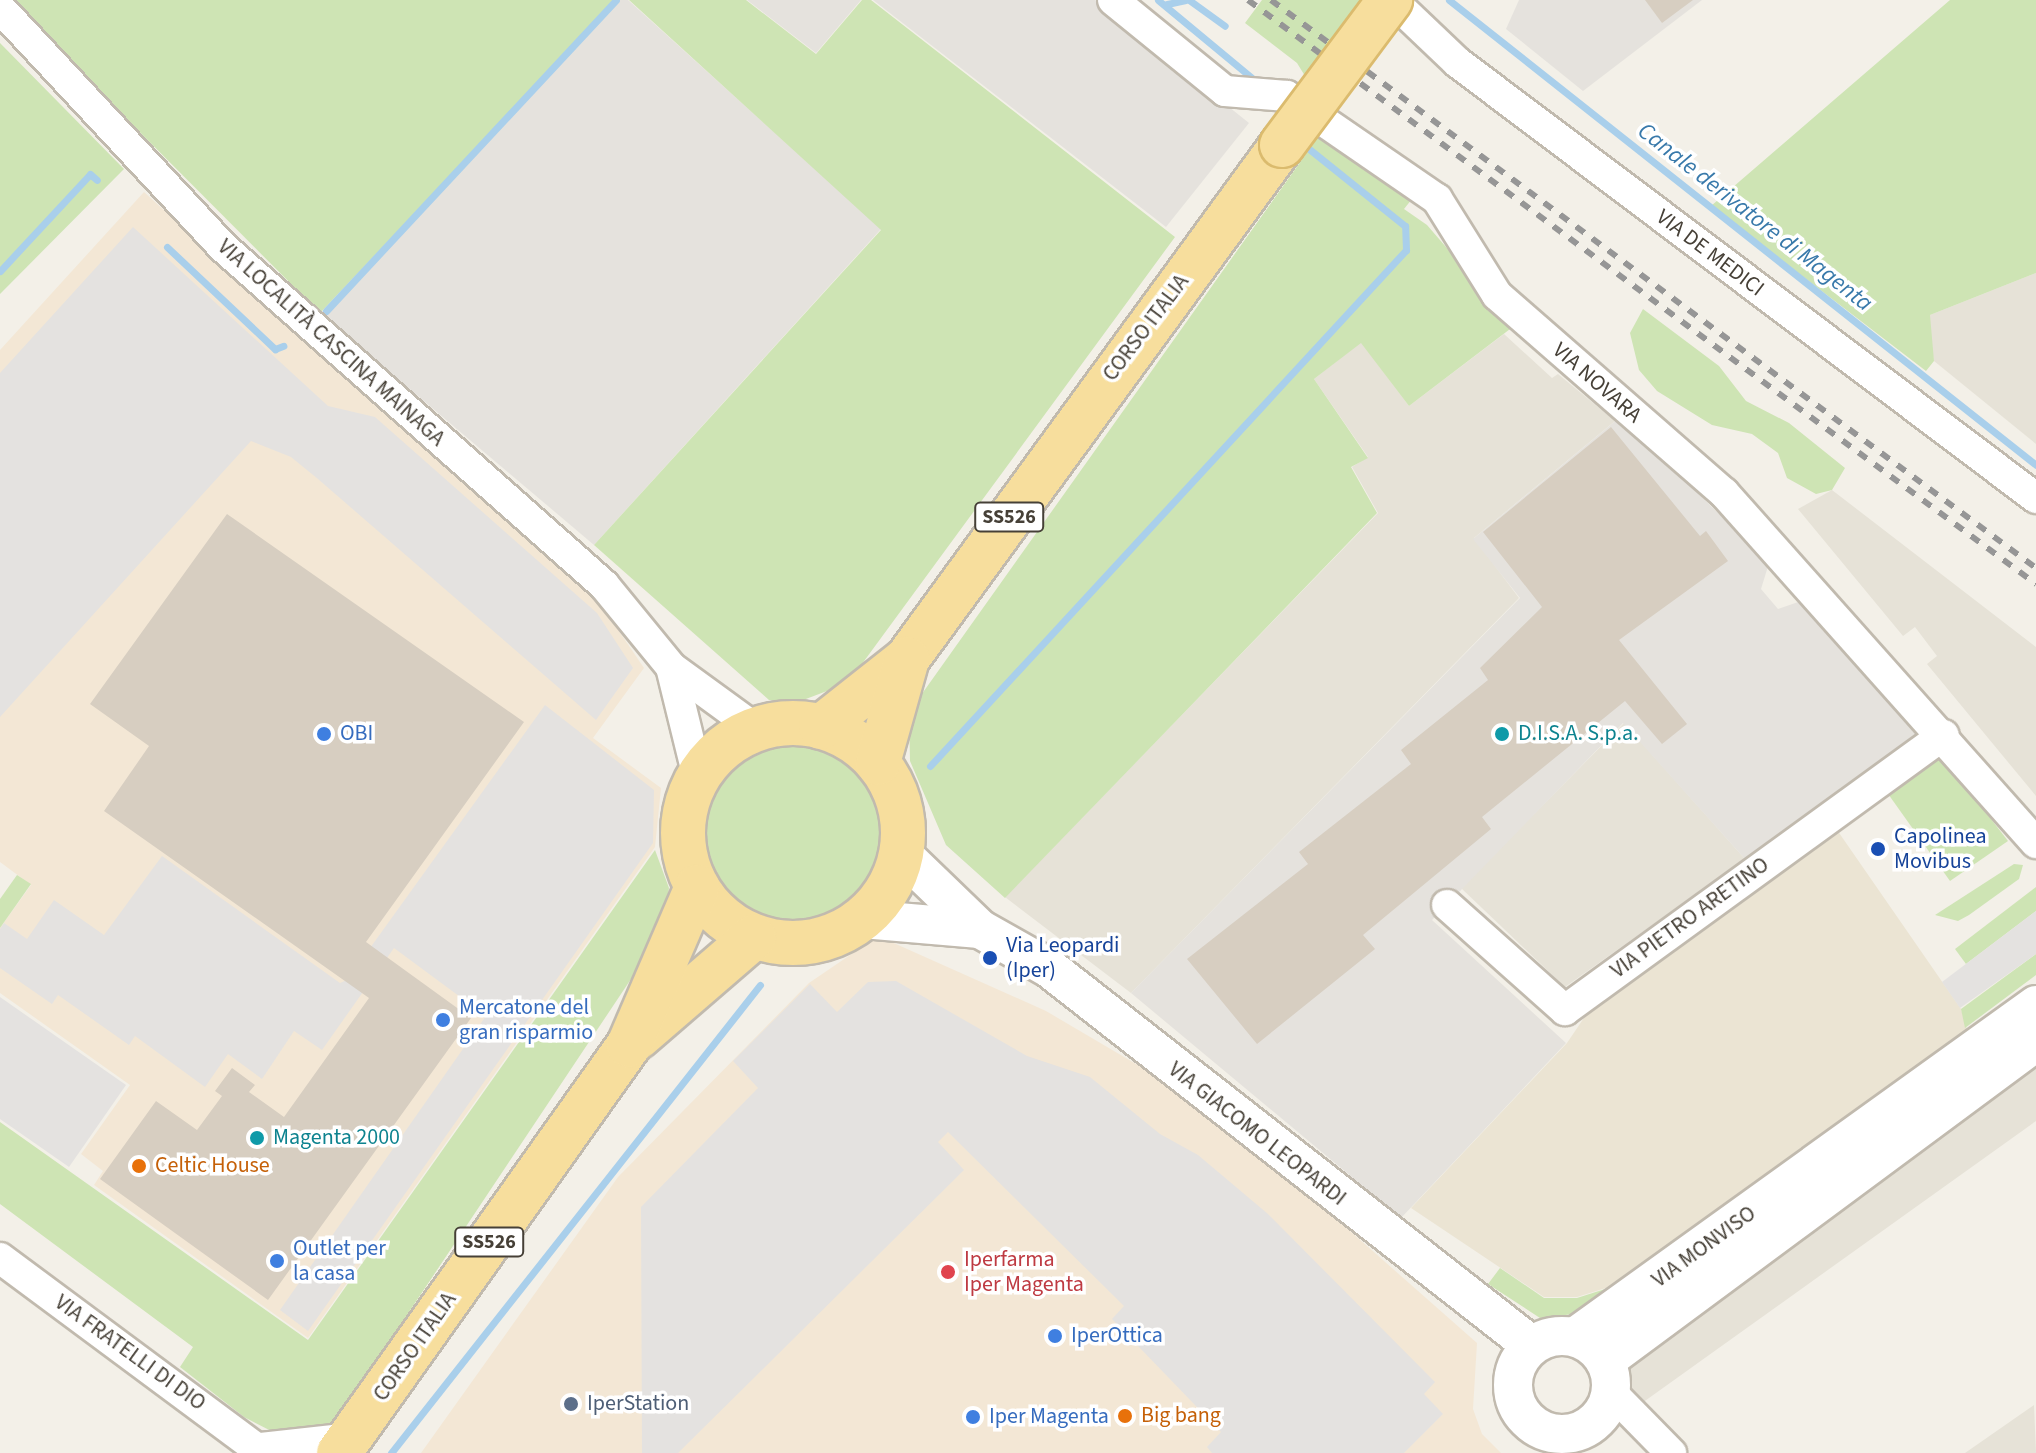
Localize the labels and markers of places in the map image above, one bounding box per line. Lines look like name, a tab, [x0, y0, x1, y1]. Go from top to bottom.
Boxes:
place label: OBI	[340, 721, 373, 747]
place label: D.I.S.A. S.p.a.	[1518, 721, 1639, 747]
marker: OBI	[315, 725, 333, 743]
marker: D.I.S.A. S.p.a.	[1493, 725, 1511, 743]
place label: Capolinea Movibus	[1894, 823, 1987, 874]
marker: Capolinea Movibus	[1869, 840, 1887, 858]
place label: Via Leopardi (Iper)	[1006, 932, 1120, 984]
marker: Via Leopardi (Iper)	[981, 949, 999, 967]
place label: Mercatone del gran risparmio	[459, 994, 593, 1046]
marker: Mercatone del gran risparmio	[434, 1011, 452, 1029]
place label: Magenta 2000	[273, 1125, 400, 1151]
marker: Magenta 2000	[248, 1129, 266, 1147]
place label: Celtic House	[155, 1153, 270, 1179]
marker: Celtic House	[130, 1157, 148, 1175]
place label: Outlet per la casa	[293, 1235, 386, 1286]
place label: Iperfarma Iper Magenta	[964, 1246, 1084, 1298]
marker: Outlet per la casa	[268, 1252, 286, 1270]
marker: Iperfarma Iper Magenta	[939, 1263, 957, 1281]
place label: IperOttica	[1071, 1323, 1163, 1349]
marker: IperOttica	[1046, 1327, 1064, 1345]
place label: IperStation	[587, 1391, 689, 1417]
marker: IperStation	[562, 1395, 580, 1413]
place label: Big bang	[1141, 1403, 1221, 1429]
place label: Iper Magenta	[989, 1404, 1109, 1430]
marker: Big bang	[1116, 1407, 1134, 1425]
marker: Iper Magenta	[964, 1408, 982, 1426]

